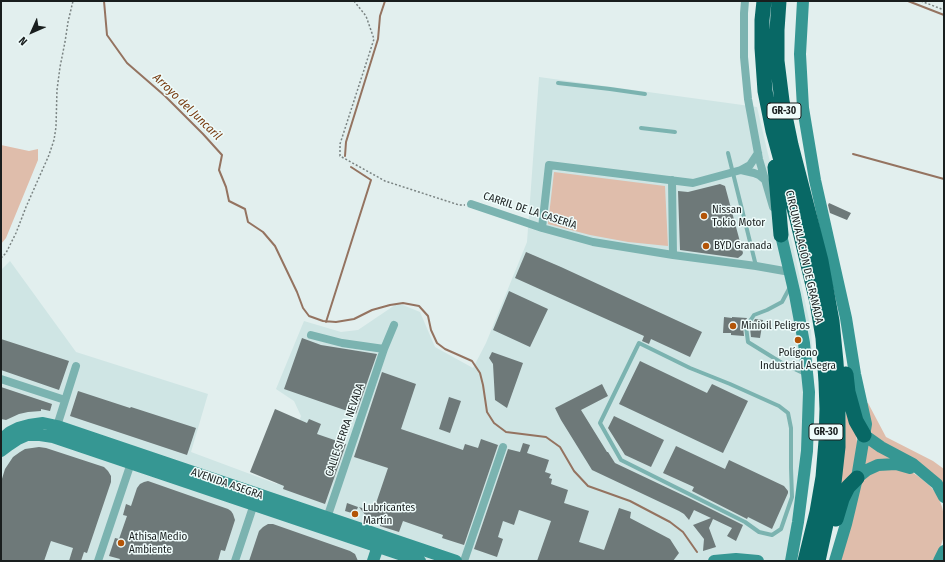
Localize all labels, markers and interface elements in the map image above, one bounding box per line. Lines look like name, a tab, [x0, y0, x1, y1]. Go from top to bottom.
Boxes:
north arrow	[12, 12, 52, 52]
text: N	[16, 34, 30, 48]
water label: Arroyo del Juncaril	[150, 71, 224, 143]
road number: GR-30	[767, 103, 801, 119]
street label: CIRCUNVALACIÓN DE GRANADA	[782, 189, 826, 325]
street label: CARRIL DE LA CASERÍA	[481, 190, 579, 232]
place label: Nissan Tokio Motor	[712, 203, 765, 229]
marker: Nissan Tokio Motor	[699, 211, 709, 221]
place label: BYD Granada	[714, 239, 772, 253]
marker: BYD Granada	[701, 241, 711, 251]
place label: Minioil Peligros	[741, 319, 810, 333]
marker: Minioil Peligros	[728, 321, 738, 331]
marker: Polígono Industrial Asegra	[793, 335, 803, 345]
place label: Polígono Industrial Asegra	[760, 346, 836, 372]
street label: CALLE SIERRA NEVADA	[323, 382, 367, 478]
road number: GR-30	[809, 424, 843, 440]
street label: AVENIDA ASEGRA	[189, 466, 265, 502]
place label: Lubricantes Martín	[363, 501, 415, 527]
marker: Lubricantes Martín	[350, 509, 360, 519]
place label: Athisa Medio Ambiente	[129, 530, 187, 556]
marker: Athisa Medio Ambiente	[116, 538, 126, 548]

